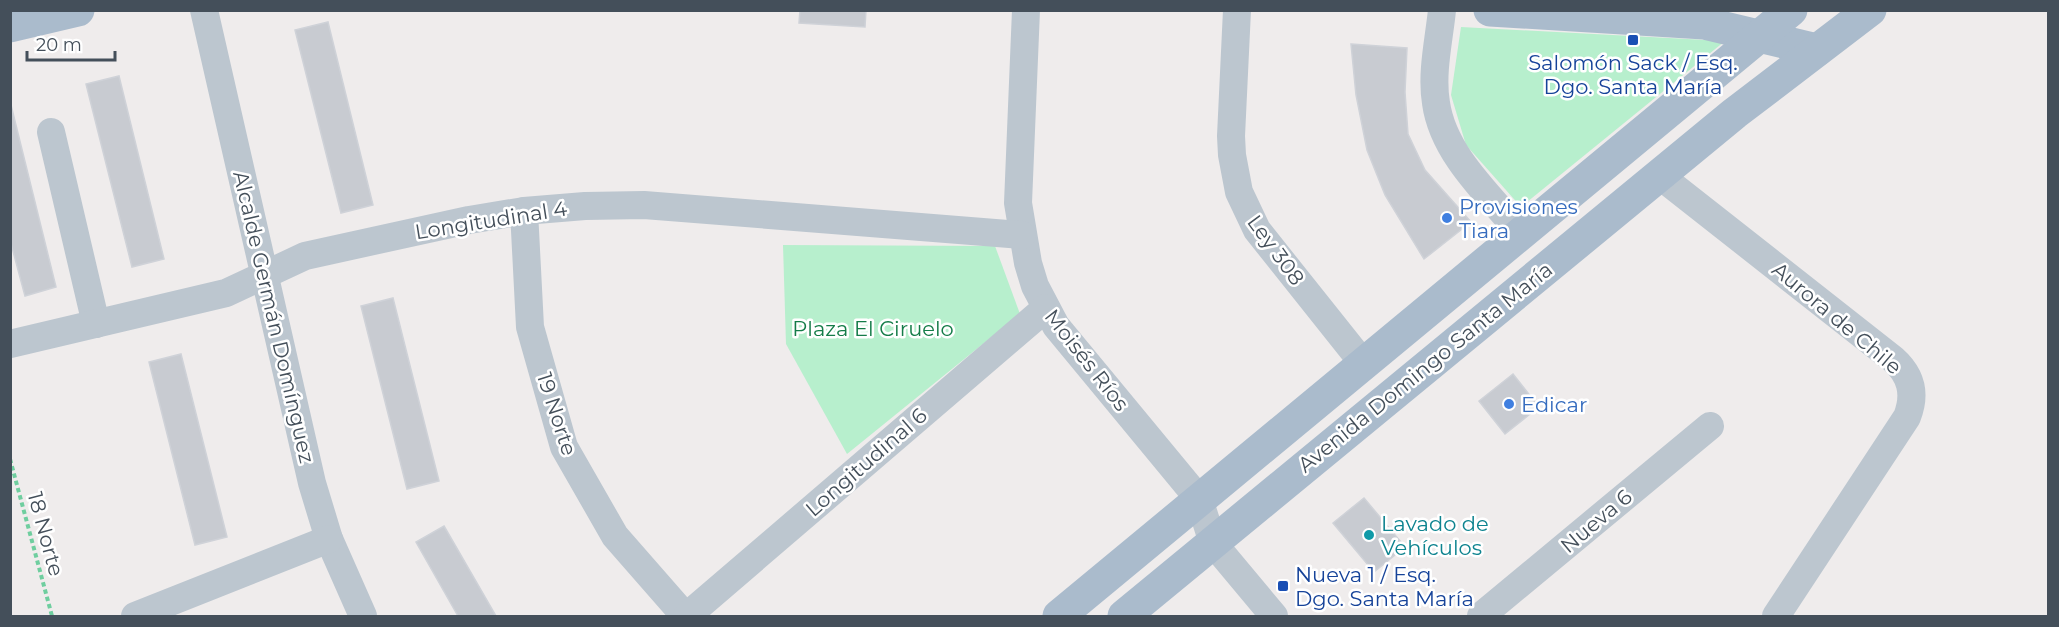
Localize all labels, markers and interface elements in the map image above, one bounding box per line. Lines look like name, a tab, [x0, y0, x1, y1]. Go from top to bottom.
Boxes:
scale bar	[27, 24, 116, 62]
marker: Salomón Sack / Esq. Dgo. Santa María	[1626, 33, 1640, 47]
text: 20 m	[36, 34, 82, 56]
place label: Salomón Sack / Esq. Dgo. Santa María	[1528, 50, 1738, 99]
street label: Alcalde Germán Domínguez	[228, 169, 320, 465]
place label: Provisiones Tiara	[1459, 194, 1578, 243]
street label: Longitudinal 4	[413, 196, 569, 244]
street label: Ley 308	[1242, 210, 1310, 290]
marker: Provisiones Tiara	[1440, 211, 1454, 225]
street label: Avenida Domingo Santa María	[1293, 257, 1557, 477]
street label: Aurora de Chile	[1767, 257, 1907, 379]
street label: Moisés Ríos	[1040, 304, 1134, 416]
park label: Plaza El Ciruelo	[792, 316, 954, 341]
street label: 19 Norte	[532, 369, 582, 459]
place label: Edicar	[1521, 392, 1587, 417]
marker: Edicar	[1502, 397, 1516, 411]
street label: Longitudinal 6	[800, 402, 932, 521]
street label: Nueva 6	[1555, 484, 1637, 558]
street label: 18 Norte	[23, 489, 69, 579]
place label: Lavado de Vehículos	[1381, 511, 1489, 560]
marker: Lavado de Vehículos	[1362, 528, 1376, 542]
place label: Nueva 1 / Esq. Dgo. Santa María	[1295, 562, 1474, 611]
marker: Nueva 1 / Esq. Dgo. Santa María	[1276, 579, 1290, 593]

